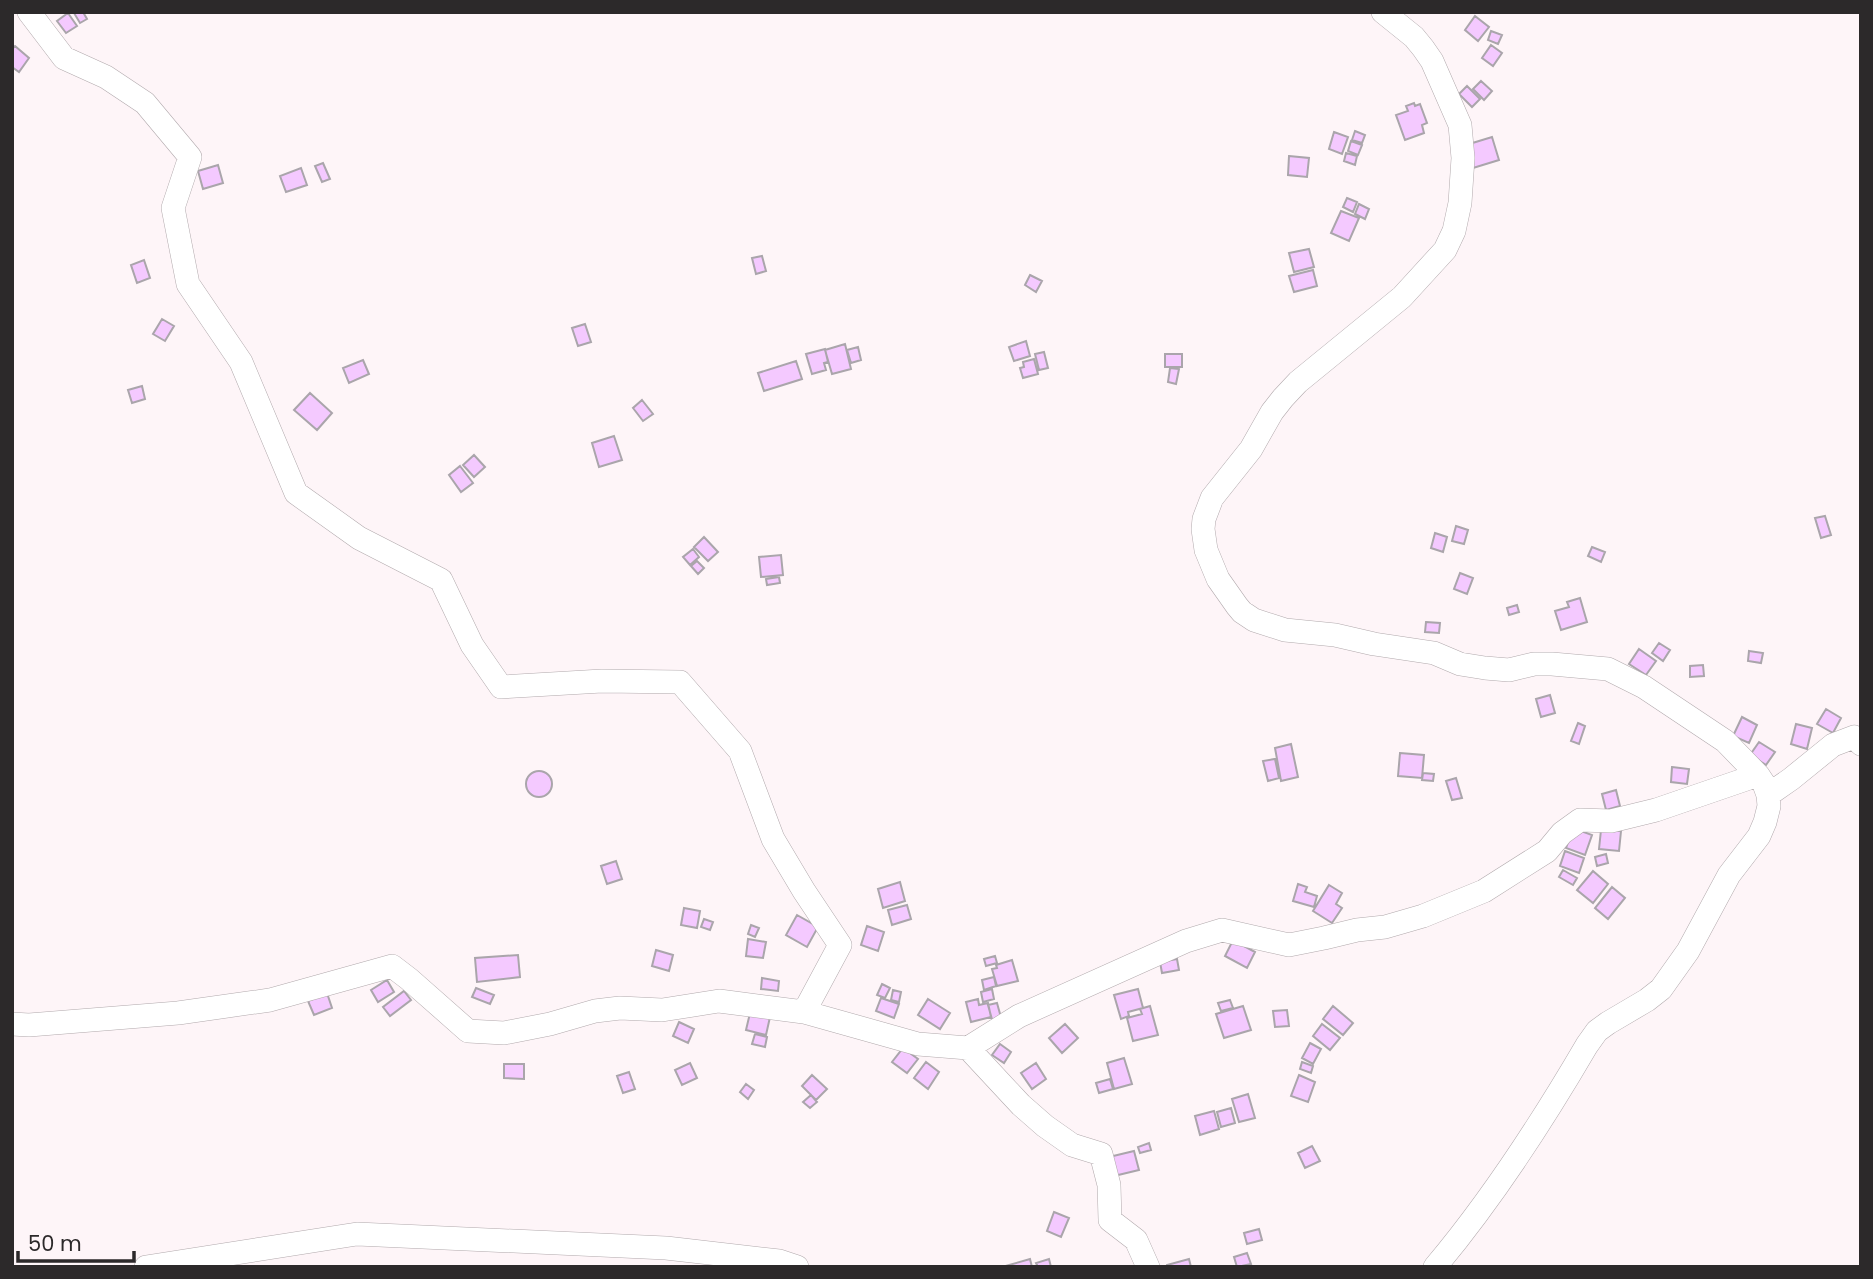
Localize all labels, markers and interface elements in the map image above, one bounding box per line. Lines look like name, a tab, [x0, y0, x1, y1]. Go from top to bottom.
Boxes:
scale bar	[18, 1220, 133, 1264]
text: 50 m	[28, 1229, 82, 1258]

